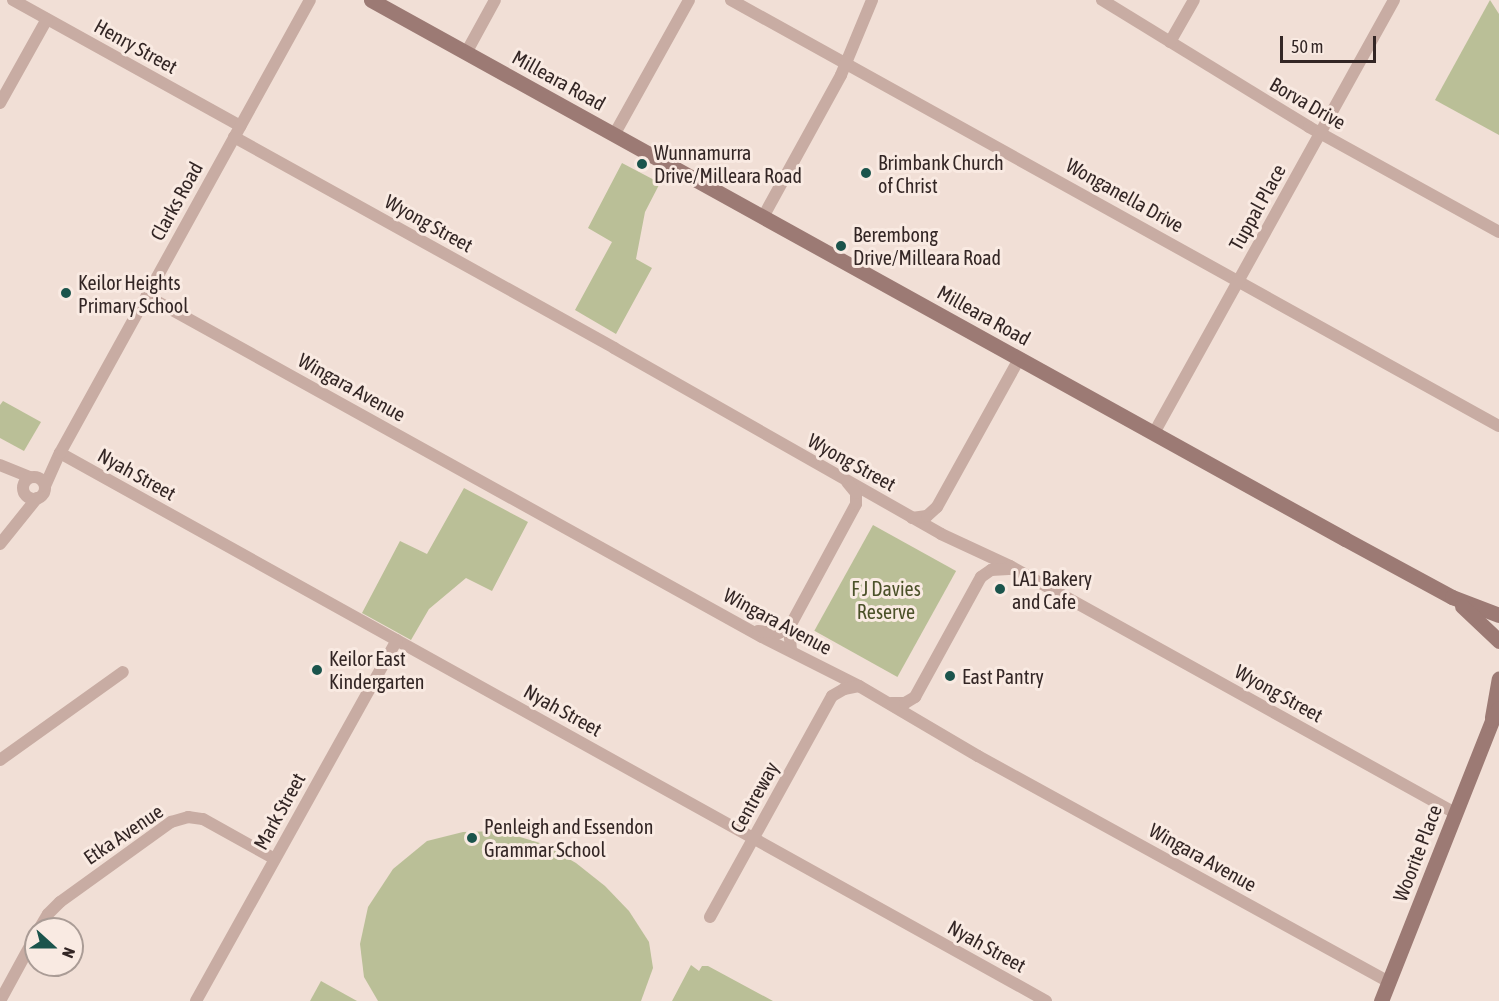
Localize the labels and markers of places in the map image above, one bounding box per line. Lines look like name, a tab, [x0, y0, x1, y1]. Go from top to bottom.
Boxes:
place label: Wunnamurra Drive/Milleara Road	[654, 140, 802, 187]
place label: Brimbank Church of Christ	[878, 150, 1004, 197]
marker: Wunnamurra Drive/Milleara Road	[635, 157, 649, 171]
marker: Brimbank Church of Christ	[859, 166, 873, 180]
place label: Berembong Drive/Milleara Road	[853, 222, 1001, 269]
marker: Berembong Drive/Milleara Road	[834, 239, 848, 253]
place label: Keilor Heights Primary School	[78, 270, 188, 317]
marker: Keilor Heights Primary School	[59, 286, 73, 300]
place label: LA1 Bakery and Cafe	[1012, 566, 1092, 613]
marker: LA1 Bakery and Cafe	[993, 582, 1007, 596]
place label: Keilor East Kindergarten	[329, 646, 424, 693]
marker: Keilor East Kindergarten	[310, 663, 324, 677]
place label: East Pantry	[962, 664, 1044, 688]
marker: East Pantry	[943, 669, 957, 683]
place label: Penleigh and Essendon Grammar School	[484, 814, 653, 861]
marker: Penleigh and Essendon Grammar School	[465, 831, 479, 845]

